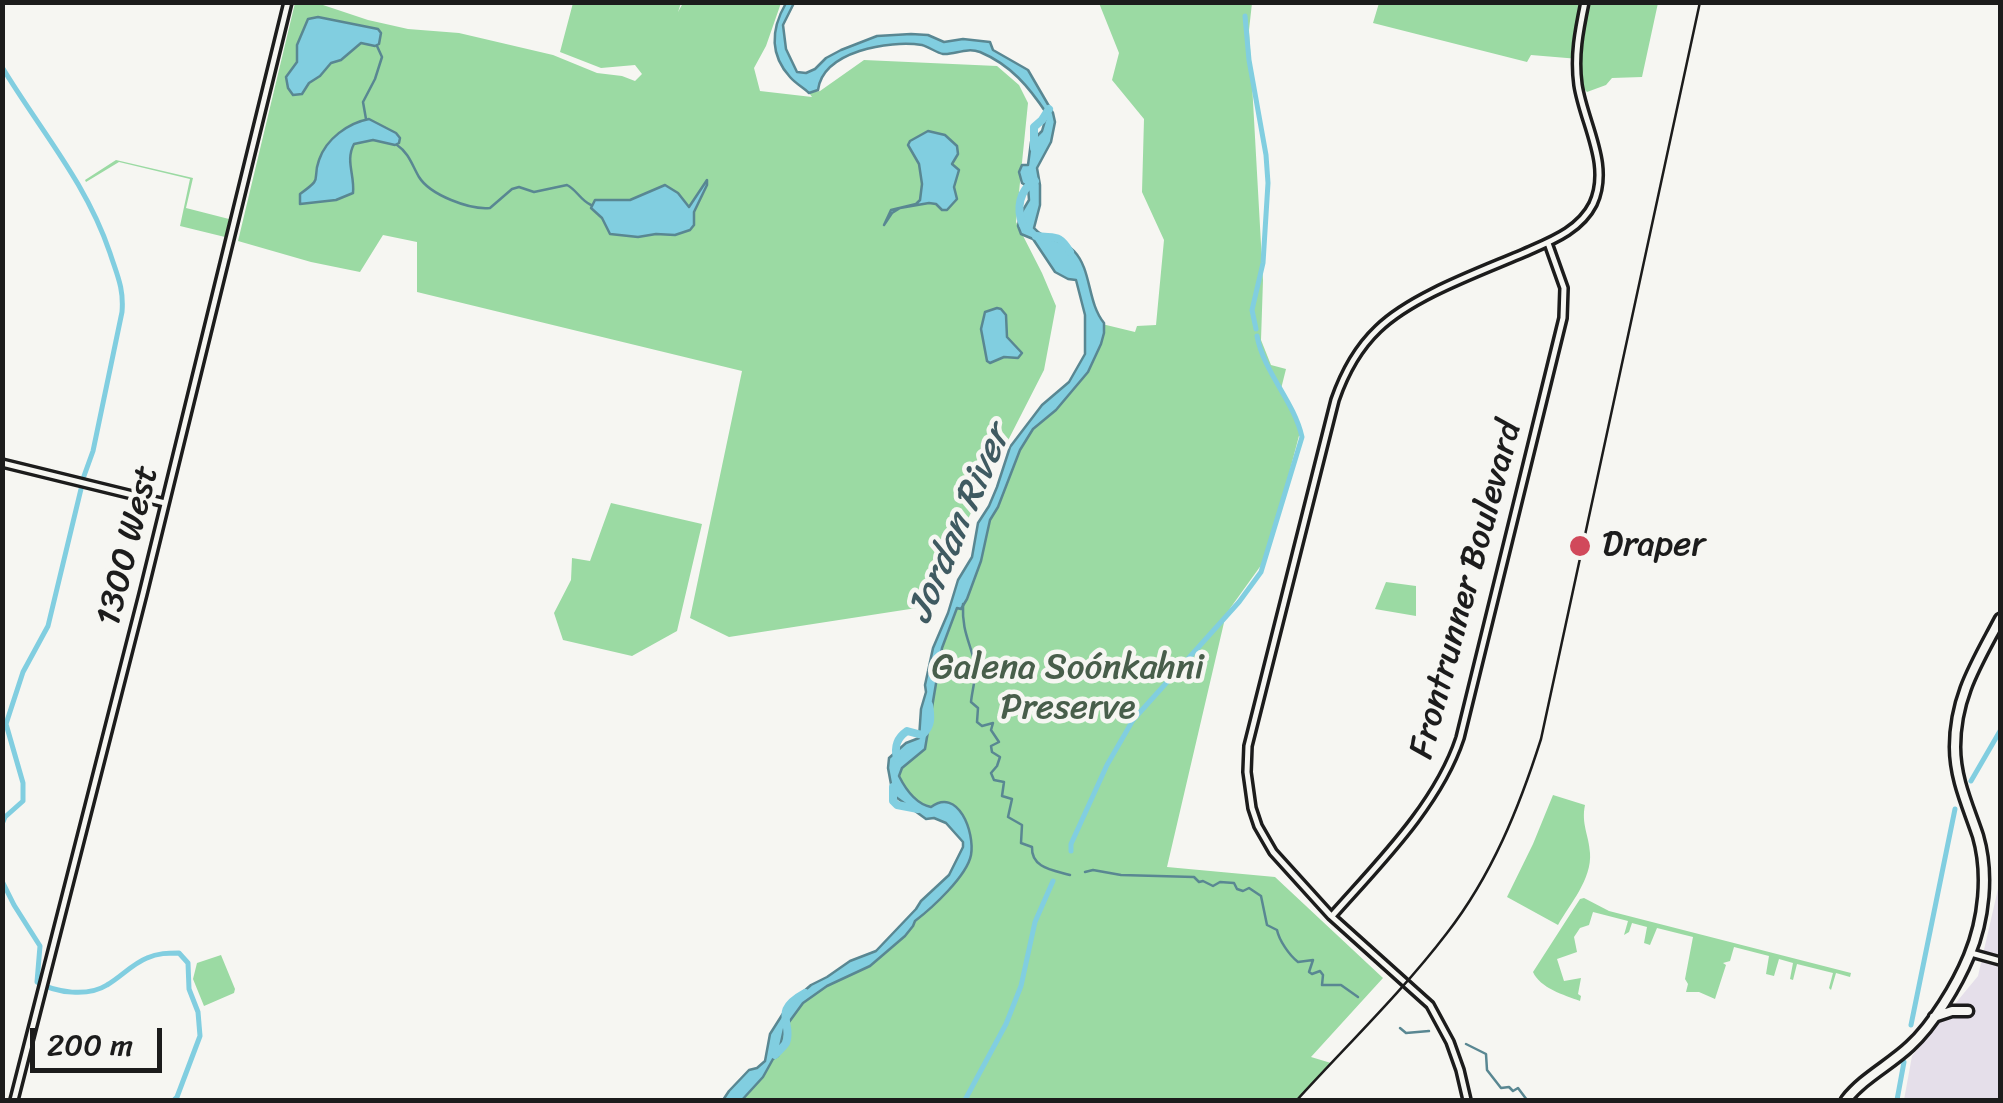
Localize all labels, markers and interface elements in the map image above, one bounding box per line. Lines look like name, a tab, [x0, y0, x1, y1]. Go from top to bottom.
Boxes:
street label: Frontrunner Boulevard	[1402, 417, 1532, 763]
water label: Jordan River	[898, 420, 1022, 630]
street label: 1300 West	[89, 461, 169, 631]
place label: Draper	[1602, 525, 1706, 567]
marker: Draper	[1567, 533, 1593, 559]
park label: Galena Soónkahni Preserve	[932, 648, 1204, 730]
scale bar	[35, 1008, 168, 1070]
text: 200 m	[47, 1018, 133, 1072]

